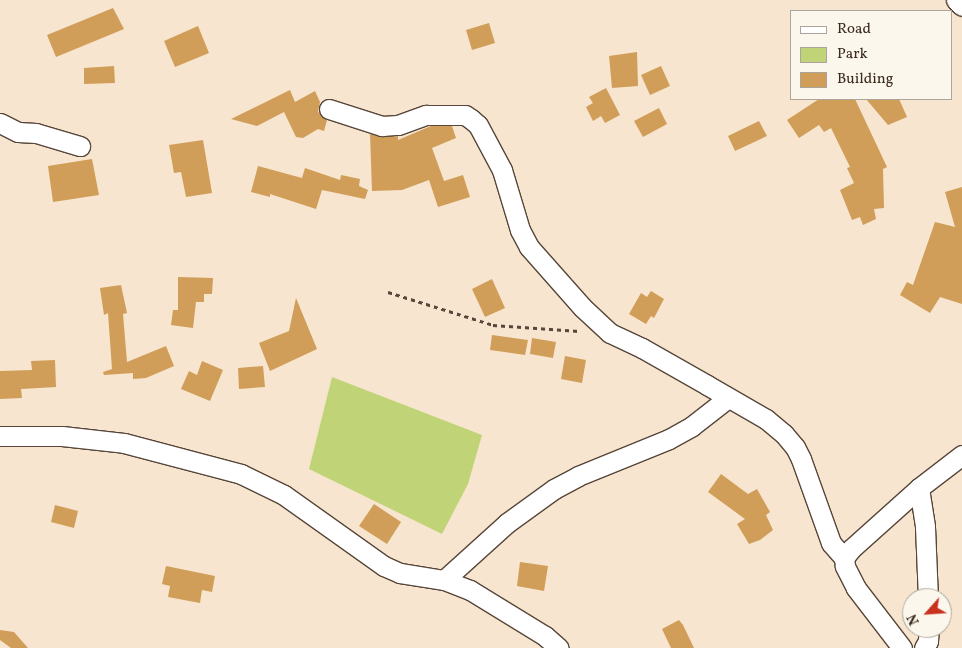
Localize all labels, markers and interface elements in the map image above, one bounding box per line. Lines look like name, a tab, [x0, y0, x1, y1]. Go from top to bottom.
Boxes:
legend	[790, 10, 952, 100]
text: Road	[837, 19, 871, 40]
text: Park	[837, 44, 868, 65]
text: Building	[837, 69, 893, 90]
north arrow	[902, 588, 952, 638]
text: N	[903, 611, 925, 628]

